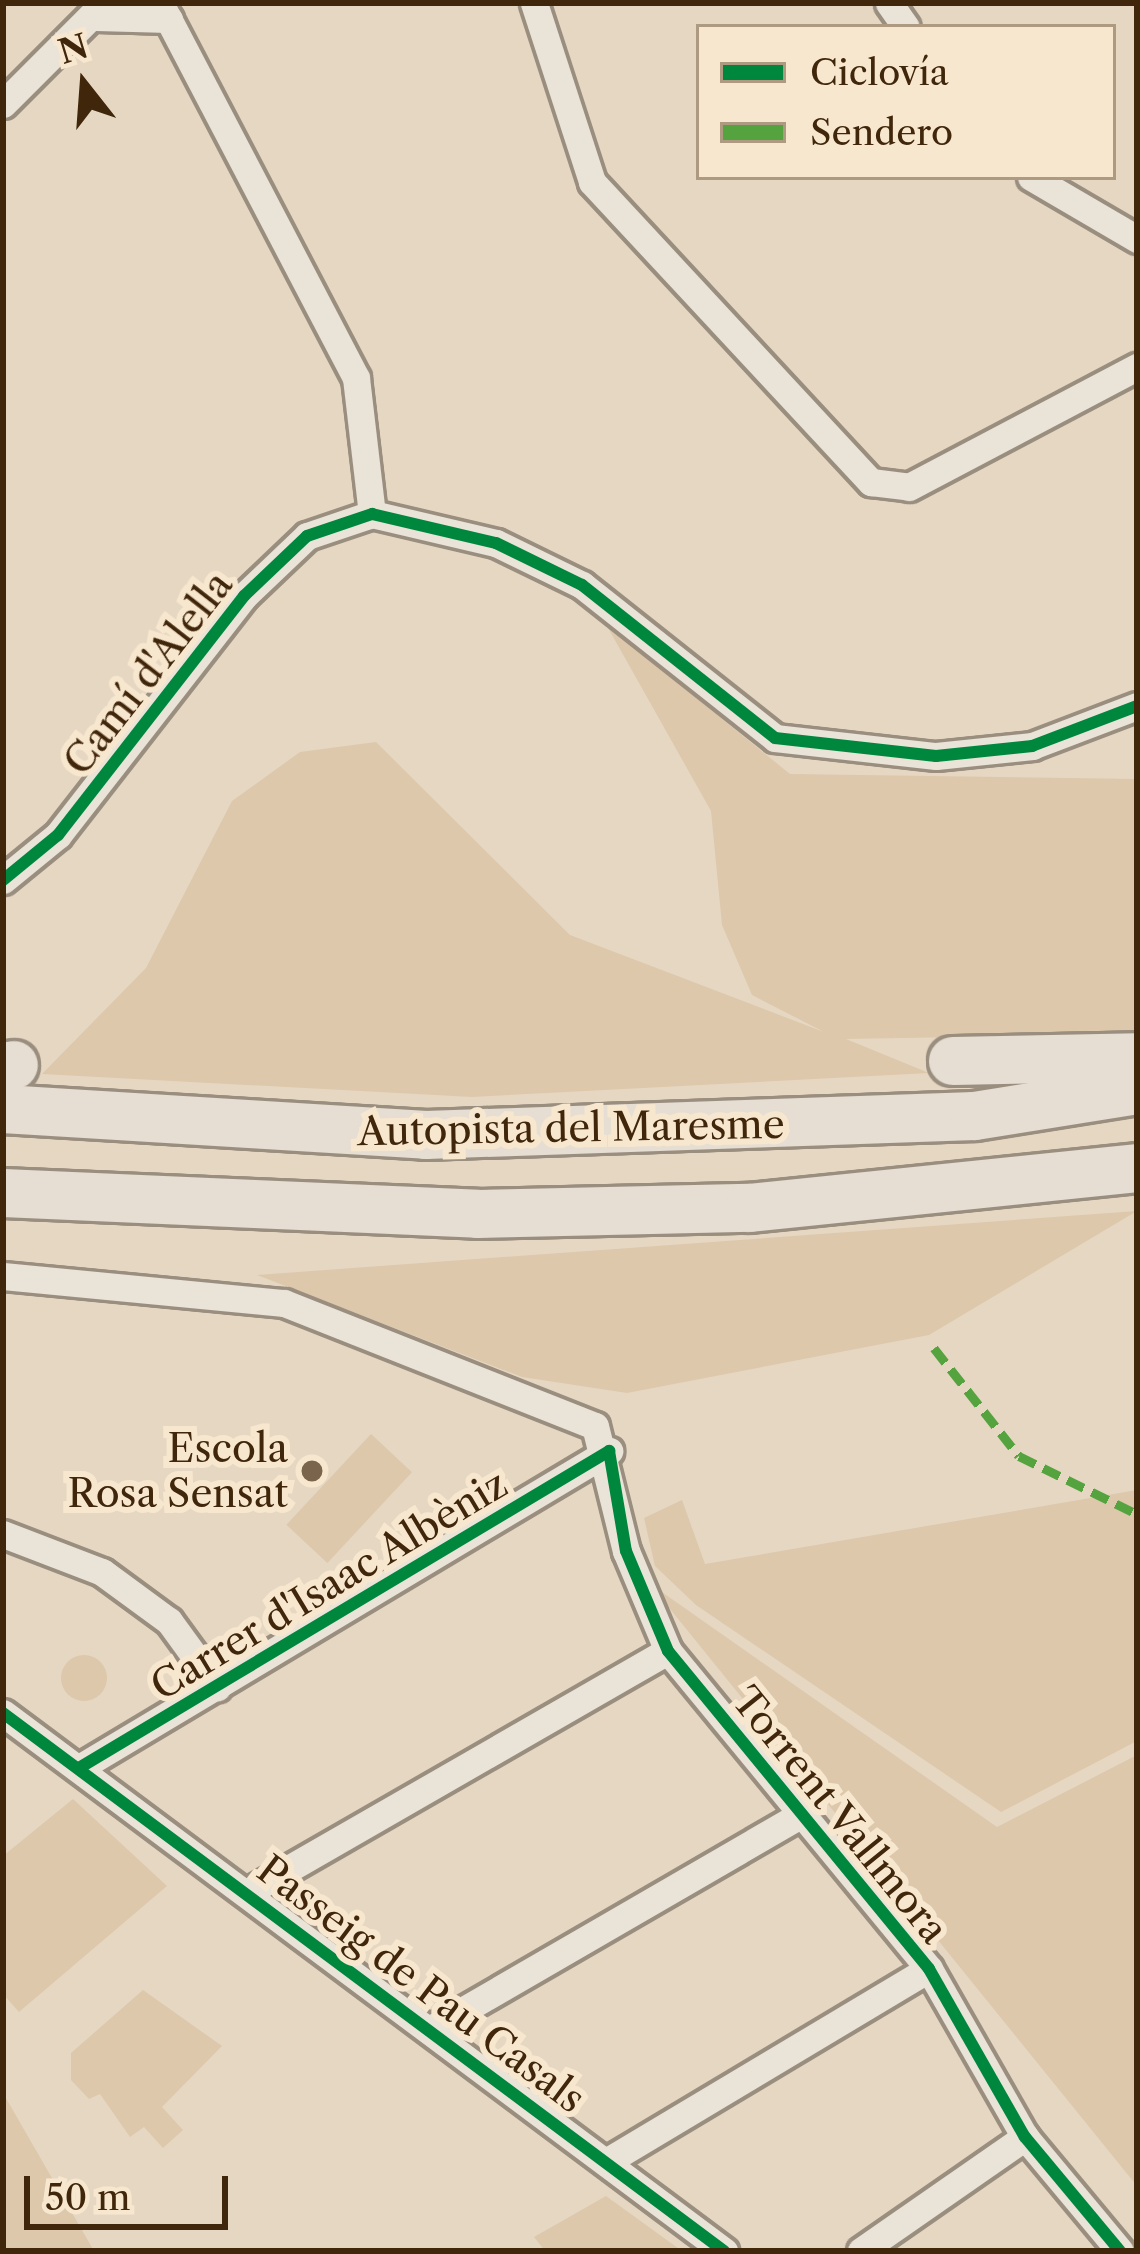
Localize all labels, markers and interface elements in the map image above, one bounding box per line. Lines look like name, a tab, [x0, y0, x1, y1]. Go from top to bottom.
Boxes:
north arrow	[24, 24, 144, 144]
legend	[696, 24, 1116, 180]
text: N	[54, 25, 93, 73]
text: Ciclovía	[810, 50, 949, 94]
text: Sendero	[810, 110, 953, 154]
street label: Camí d'Alella	[54, 562, 242, 784]
street label: Autopista del Maresme	[357, 1101, 785, 1155]
place label: Escola Rosa Sensat	[67, 1426, 288, 1517]
marker: Escola Rosa Sensat	[299, 1458, 325, 1484]
street label: Carrer d'Isaac Albèniz	[141, 1459, 517, 1711]
street label: Torrent Vallmora	[722, 1677, 958, 1953]
street label: Passeig de Pau Casals	[248, 1846, 594, 2122]
scale bar	[30, 2152, 234, 2226]
text: 50 m	[45, 2175, 130, 2219]

